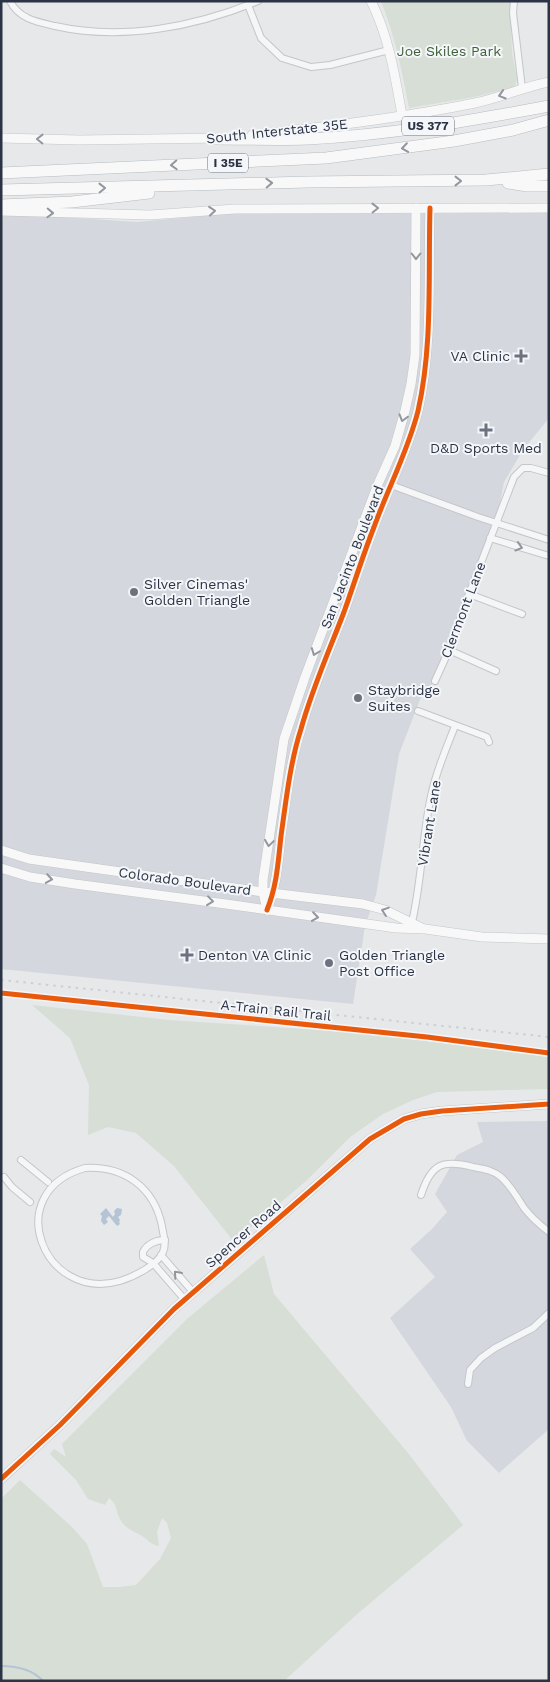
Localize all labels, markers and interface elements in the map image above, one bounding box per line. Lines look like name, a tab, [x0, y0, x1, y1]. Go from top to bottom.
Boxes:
park label: Joe Skiles Park	[397, 43, 501, 59]
one-way arrow	[498, 90, 507, 100]
street label: South Interstate 35E	[205, 116, 349, 146]
road number: US 377	[402, 116, 454, 136]
one-way arrow	[36, 134, 44, 144]
one-way arrow	[401, 142, 409, 153]
road number: I 35E	[208, 154, 248, 172]
one-way arrow	[169, 160, 177, 171]
one-way arrow	[455, 176, 463, 186]
one-way arrow	[265, 178, 273, 189]
one-way arrow	[99, 183, 107, 193]
one-way arrow	[371, 203, 379, 213]
one-way arrow	[208, 205, 216, 216]
one-way arrow	[46, 207, 54, 218]
one-way arrow	[411, 253, 421, 261]
place label: VA Clinic	[450, 348, 510, 364]
marker: VA Clinic	[514, 349, 528, 363]
one-way arrow	[398, 413, 408, 421]
marker: D&D Sports Med	[479, 423, 493, 437]
place label: D&D Sports Med	[430, 440, 542, 456]
street label: San Jacinto Boulevard	[317, 483, 387, 631]
one-way arrow	[515, 541, 523, 551]
street label: Clermont Lane	[437, 560, 489, 660]
place label: Silver Cinemas' Golden Triangle	[144, 576, 250, 608]
marker: Silver Cinemas' Golden Triangle	[128, 586, 140, 598]
one-way arrow	[311, 647, 321, 655]
place label: Staybridge Suites	[368, 682, 440, 714]
marker: Staybridge Suites	[352, 692, 364, 704]
street label: Vibrant Lane	[414, 779, 444, 867]
one-way arrow	[264, 839, 275, 847]
street label: Colorado Boulevard	[118, 864, 252, 898]
one-way arrow	[44, 874, 53, 884]
one-way arrow	[205, 896, 214, 906]
one-way arrow	[381, 906, 390, 916]
one-way arrow	[311, 911, 319, 922]
place label: Denton VA Clinic	[198, 947, 312, 963]
place label: Golden Triangle Post Office	[339, 947, 445, 979]
marker: Denton VA Clinic	[180, 948, 194, 962]
marker: Golden Triangle Post Office	[323, 957, 335, 969]
street label: A-Train Rail Trail	[220, 996, 333, 1024]
street label: Spencer Road	[202, 1197, 284, 1271]
one-way arrow	[174, 1270, 183, 1279]

